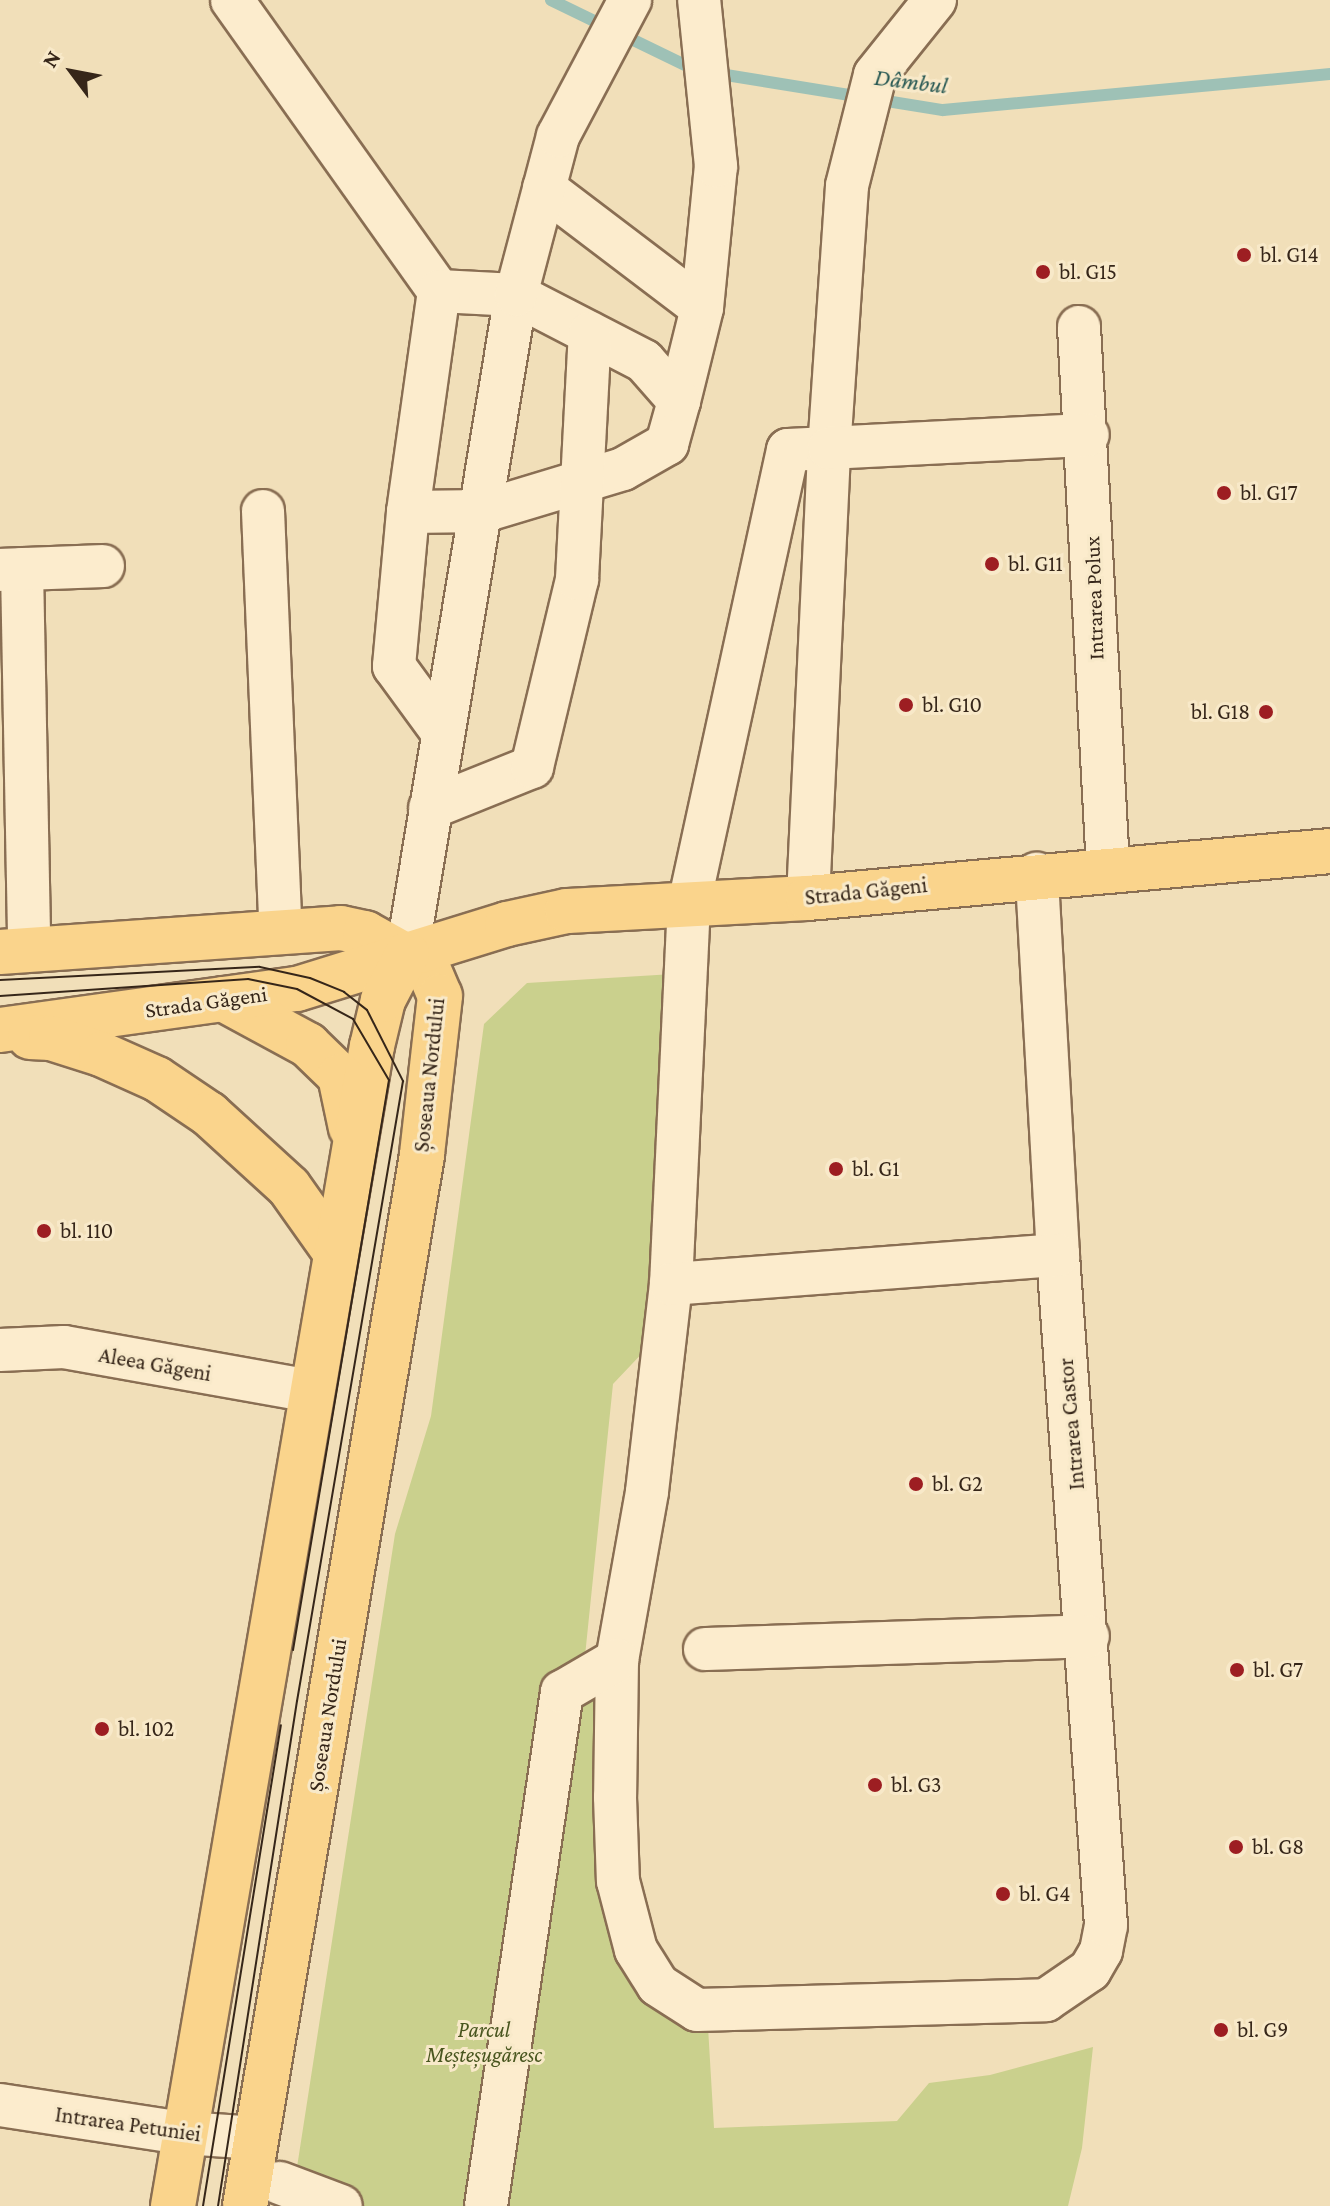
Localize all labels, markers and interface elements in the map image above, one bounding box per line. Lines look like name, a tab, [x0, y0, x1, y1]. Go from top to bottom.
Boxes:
north arrow	[32, 32, 112, 112]
text: N	[37, 46, 66, 72]
water label: Dâmbul	[873, 62, 949, 100]
place label: bl. G14	[1260, 242, 1319, 268]
marker: bl. G14	[1235, 246, 1253, 264]
place label: bl. G15	[1059, 259, 1117, 285]
marker: bl. G15	[1034, 263, 1052, 281]
place label: bl. G17	[1240, 480, 1298, 506]
marker: bl. G17	[1215, 484, 1233, 502]
street label: Intrarea Polux	[1079, 536, 1109, 660]
place label: bl. G11	[1008, 551, 1063, 577]
marker: bl. G11	[983, 555, 1001, 573]
place label: bl. G10	[922, 692, 982, 718]
marker: bl. G10	[897, 696, 915, 714]
place label: bl. G18	[1191, 699, 1250, 725]
marker: bl. G18	[1257, 703, 1275, 721]
street label: Strada Găgeni	[804, 871, 928, 911]
street label: Strada Găgeni	[143, 980, 269, 1024]
street label: Șoseaua Nordului	[408, 997, 450, 1153]
place label: bl. G1	[852, 1156, 899, 1182]
marker: bl. G1	[827, 1160, 845, 1178]
place label: bl. 110	[60, 1218, 113, 1244]
marker: bl. 110	[35, 1222, 53, 1240]
street label: Aleea Găgeni	[97, 1341, 213, 1387]
street label: Intrarea Castor	[1052, 1357, 1090, 1491]
place label: bl. G2	[932, 1471, 983, 1497]
marker: bl. G2	[907, 1475, 925, 1493]
street label: Șoseaua Nordului	[302, 1637, 352, 1793]
place label: bl. G7	[1253, 1657, 1303, 1683]
marker: bl. G7	[1228, 1661, 1246, 1679]
place label: bl. 102	[118, 1716, 174, 1742]
marker: bl. 102	[93, 1720, 111, 1738]
place label: bl. G3	[891, 1772, 941, 1798]
marker: bl. G3	[866, 1776, 884, 1794]
place label: bl. G8	[1252, 1834, 1304, 1860]
marker: bl. G8	[1227, 1838, 1245, 1856]
place label: bl. G4	[1019, 1881, 1070, 1907]
marker: bl. G4	[994, 1885, 1012, 1903]
park label: Parcul Meșteșugăresc	[426, 2016, 542, 2068]
place label: bl. G9	[1237, 2017, 1288, 2043]
marker: bl. G9	[1212, 2021, 1230, 2039]
street label: Intrarea Petuniei	[53, 2101, 203, 2147]

